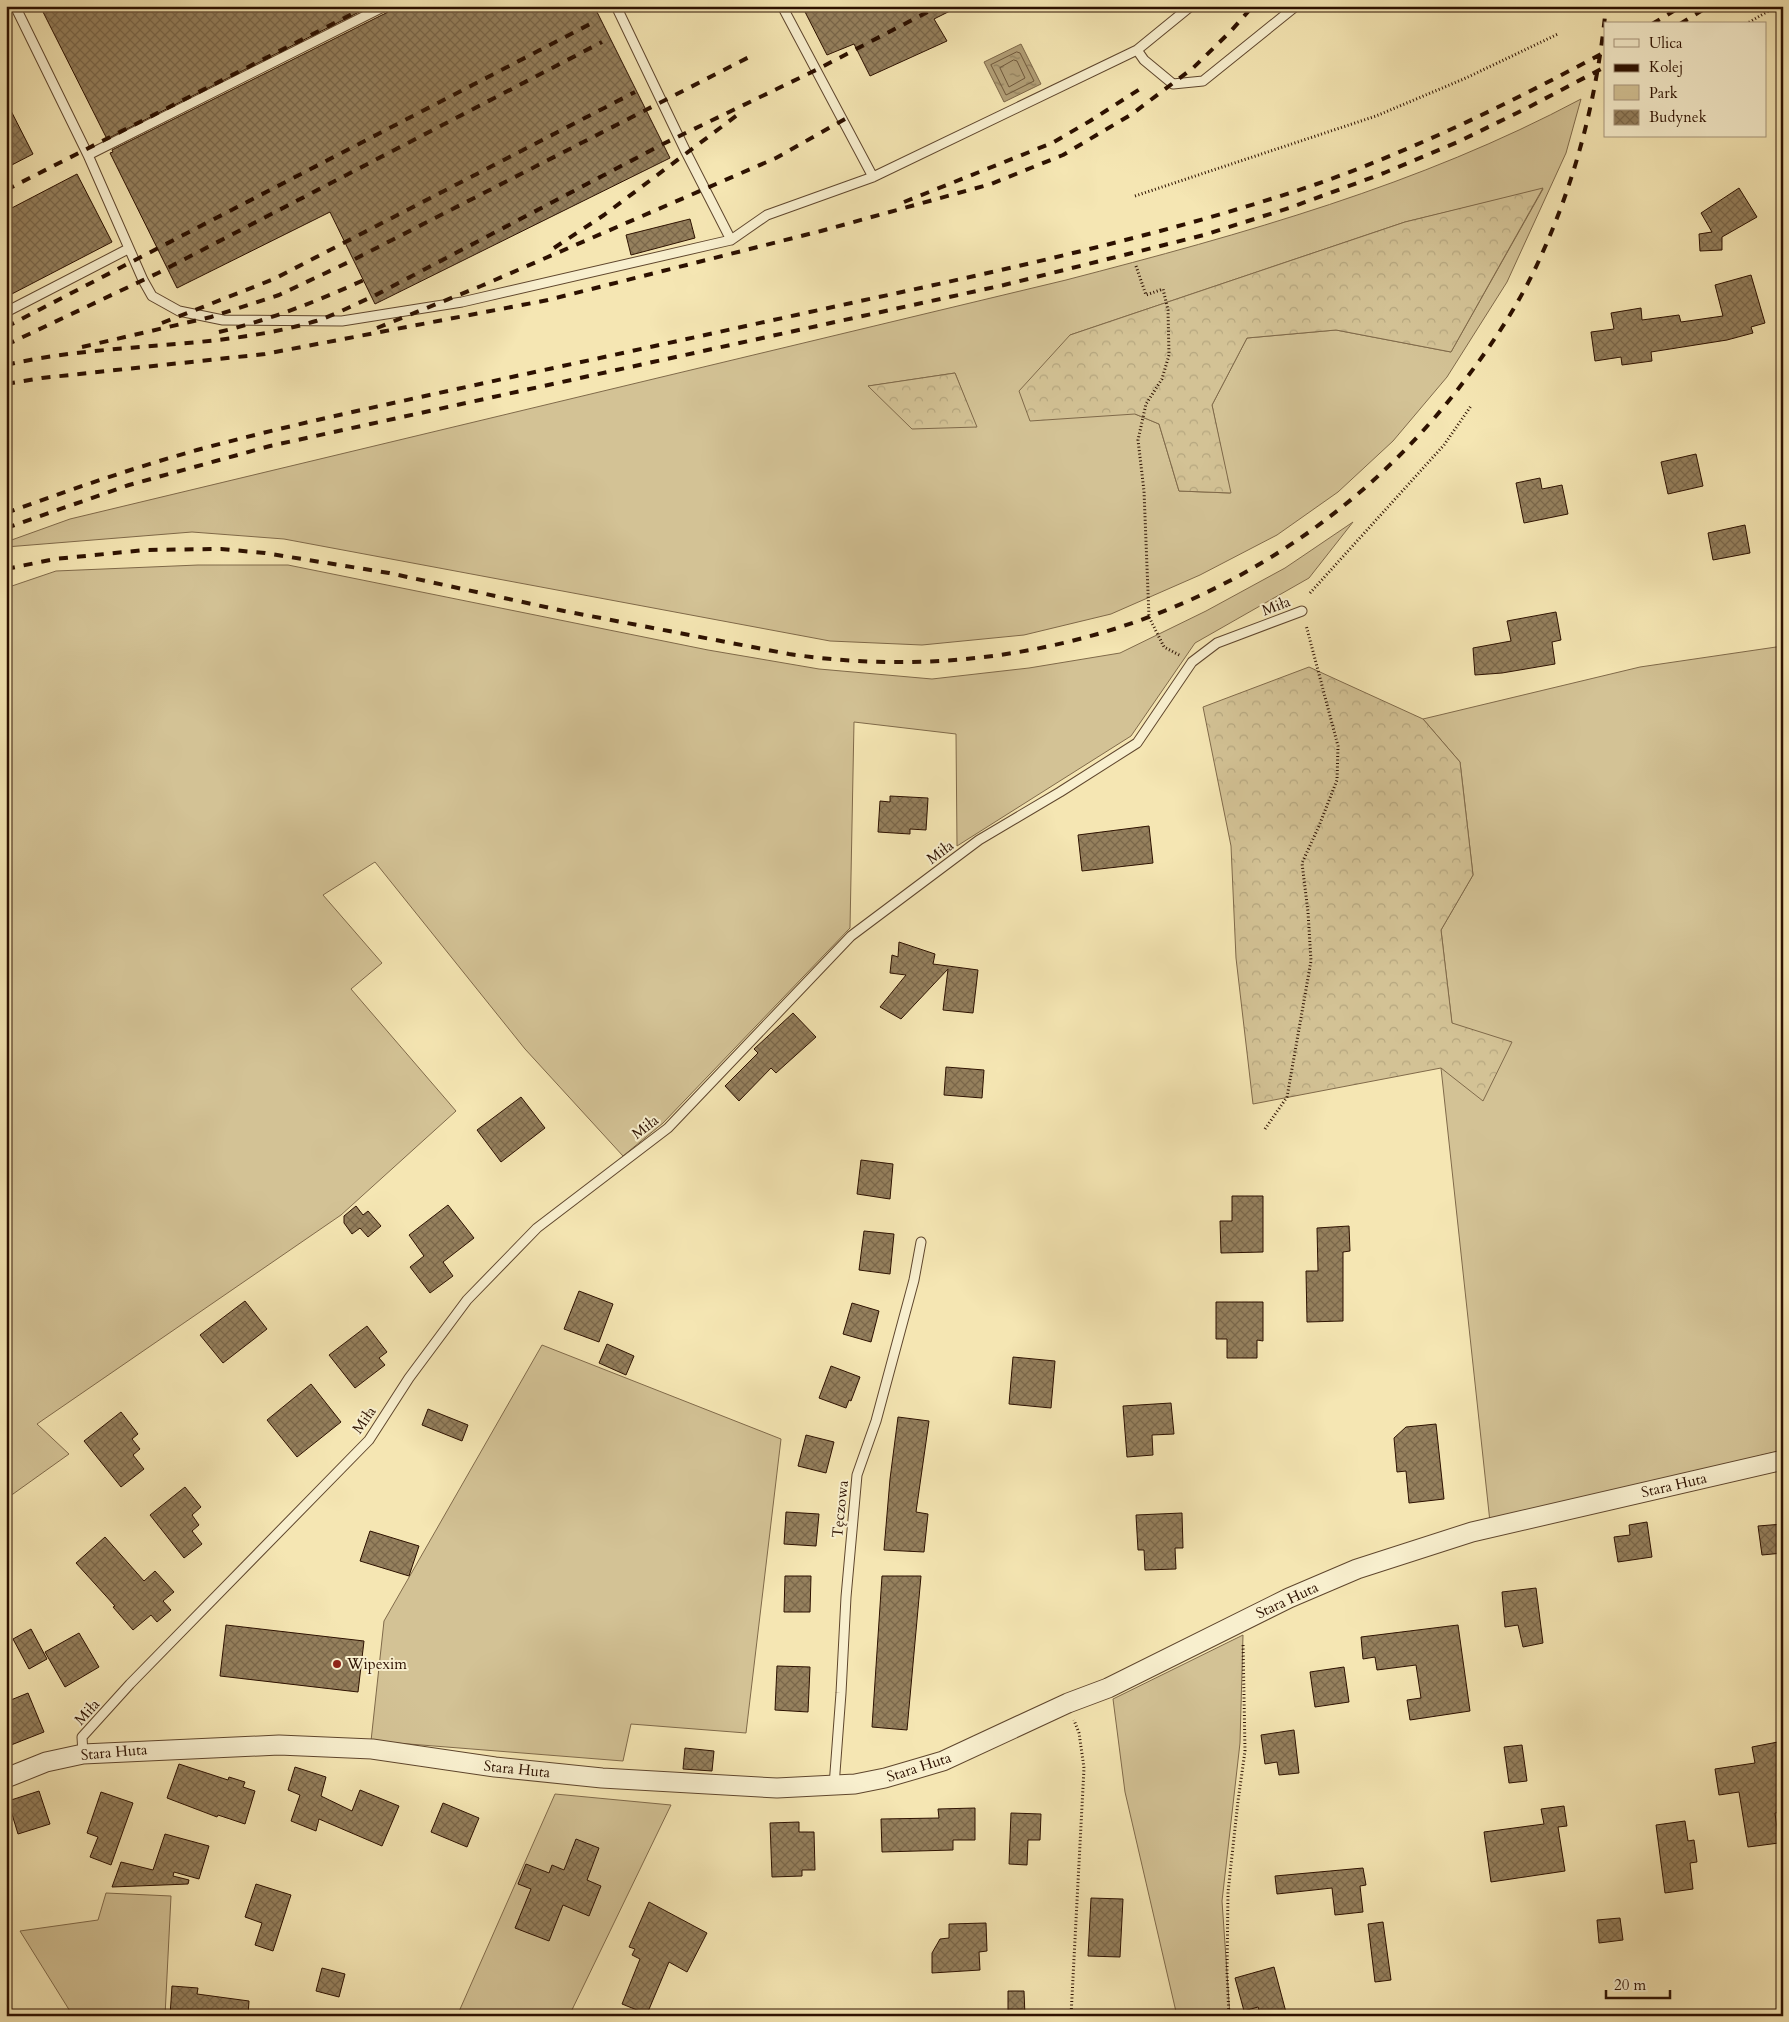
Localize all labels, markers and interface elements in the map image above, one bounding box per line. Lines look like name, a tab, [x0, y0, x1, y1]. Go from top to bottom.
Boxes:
legend	[1604, 22, 1766, 138]
text: Ulica	[1649, 33, 1683, 53]
text: Kolej	[1649, 57, 1683, 77]
text: Park	[1649, 83, 1678, 103]
text: Budynek	[1649, 107, 1707, 127]
street label: Miła	[1259, 591, 1294, 621]
street label: Miła	[922, 835, 958, 869]
street label: Miła	[627, 1110, 663, 1144]
street label: Miła	[347, 1402, 381, 1438]
street label: Stara Huta	[1639, 1468, 1709, 1502]
street label: Tęczowa	[827, 1479, 853, 1539]
street label: Stara Huta	[1253, 1577, 1322, 1623]
place label: Wipexim	[346, 1654, 407, 1674]
marker: Wipexim	[331, 1658, 343, 1670]
street label: Miła	[70, 1694, 104, 1729]
street label: Stara Huta	[80, 1739, 149, 1765]
street label: Stara Huta	[884, 1747, 954, 1787]
street label: Stara Huta	[483, 1756, 552, 1782]
scale bar	[1606, 1967, 1670, 1999]
text: 20 m	[1614, 1975, 1646, 1995]

